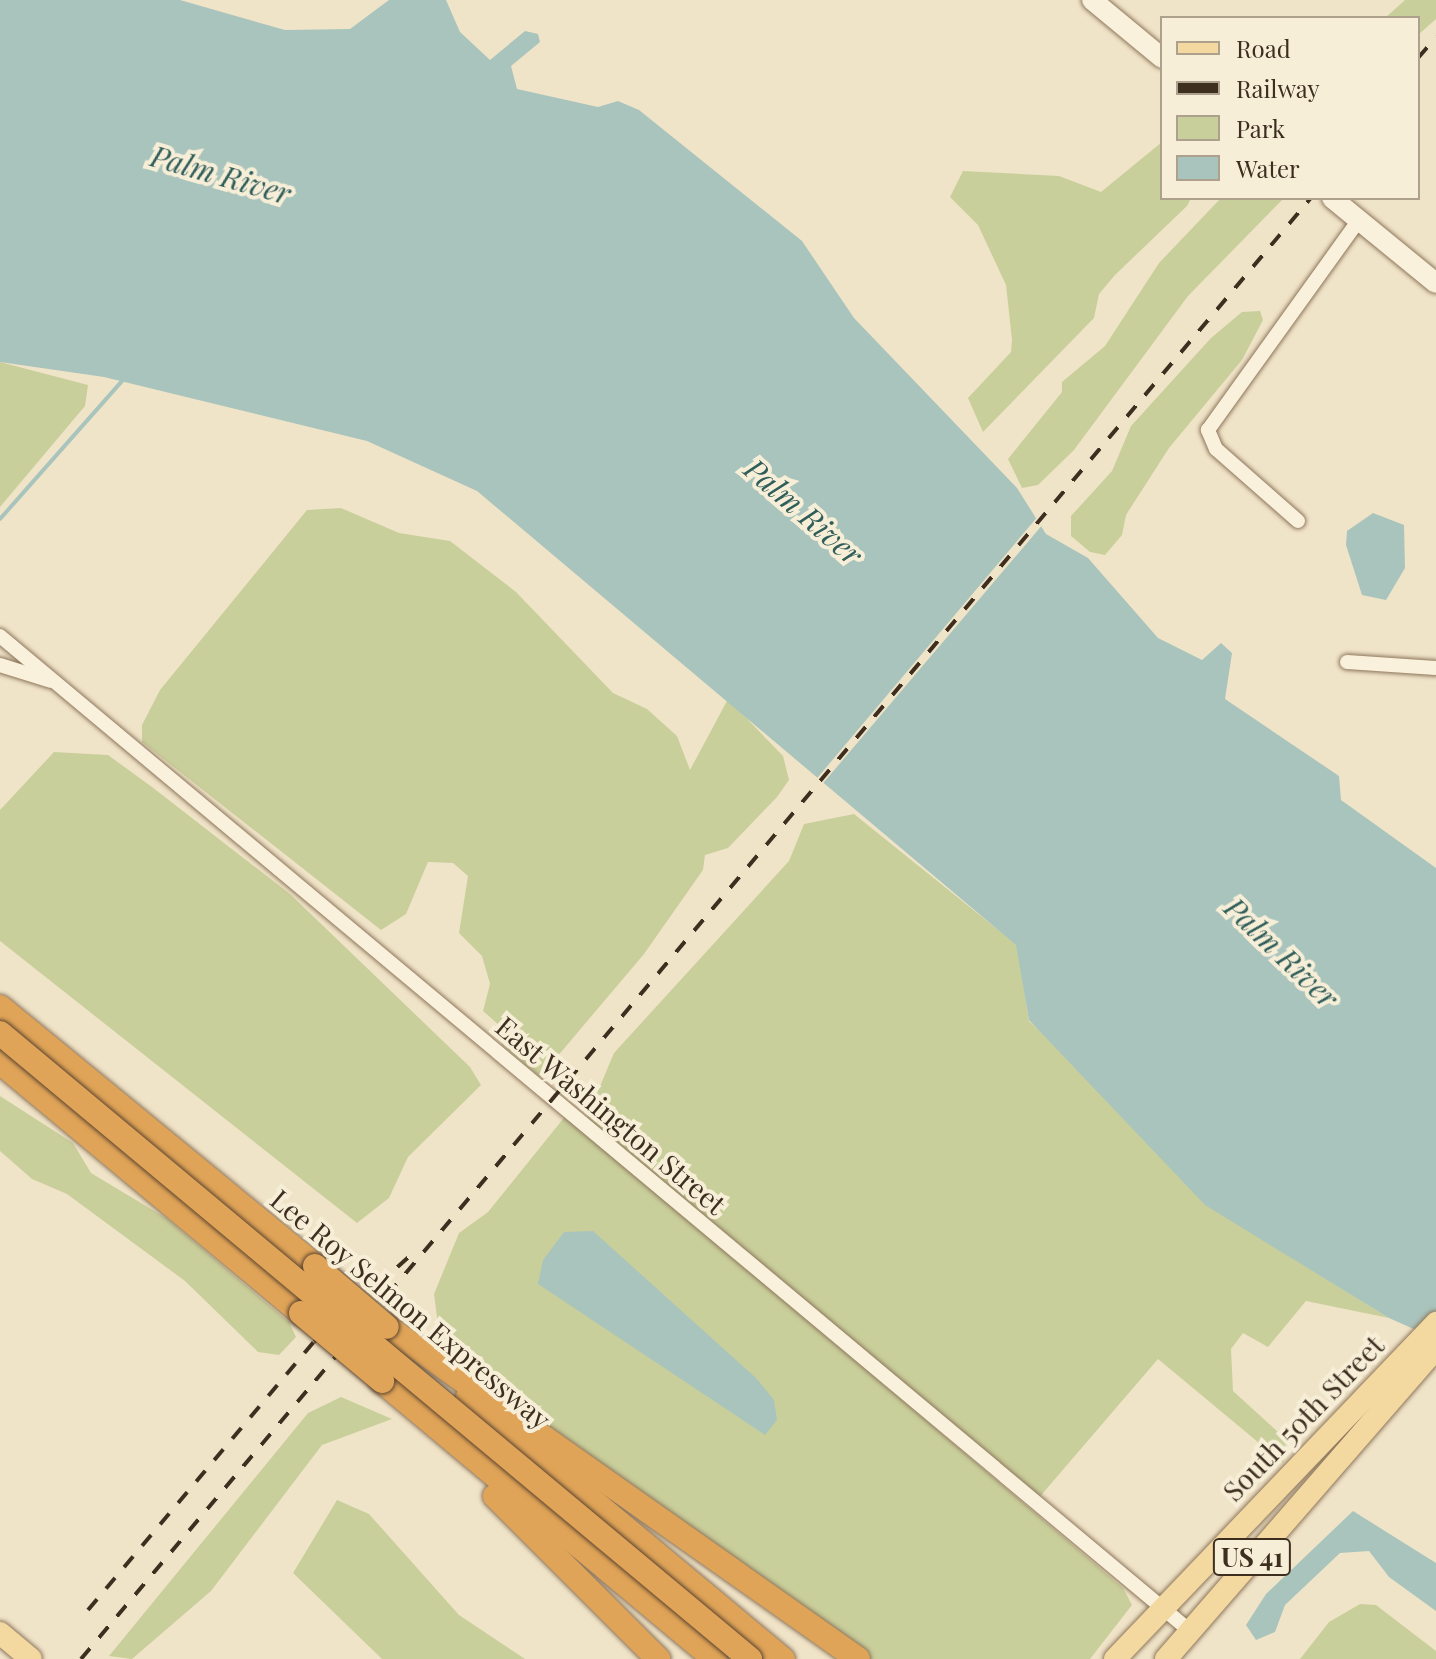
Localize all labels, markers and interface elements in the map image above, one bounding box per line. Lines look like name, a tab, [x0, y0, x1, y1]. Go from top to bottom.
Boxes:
legend	[1160, 16, 1420, 200]
text: Road	[1236, 32, 1291, 64]
text: Railway	[1236, 72, 1320, 104]
text: Park	[1236, 112, 1285, 144]
water label: Palm River	[147, 137, 295, 211]
text: Water	[1236, 152, 1300, 184]
water label: Palm River	[738, 450, 870, 572]
water label: Palm River	[1218, 889, 1346, 1015]
street label: East Washington Street	[489, 1009, 733, 1221]
street label: Lee Roy Selmon Expressway	[264, 1182, 558, 1436]
street label: South 50th Street	[1216, 1328, 1390, 1508]
road number: US 41	[1212, 1535, 1292, 1579]

